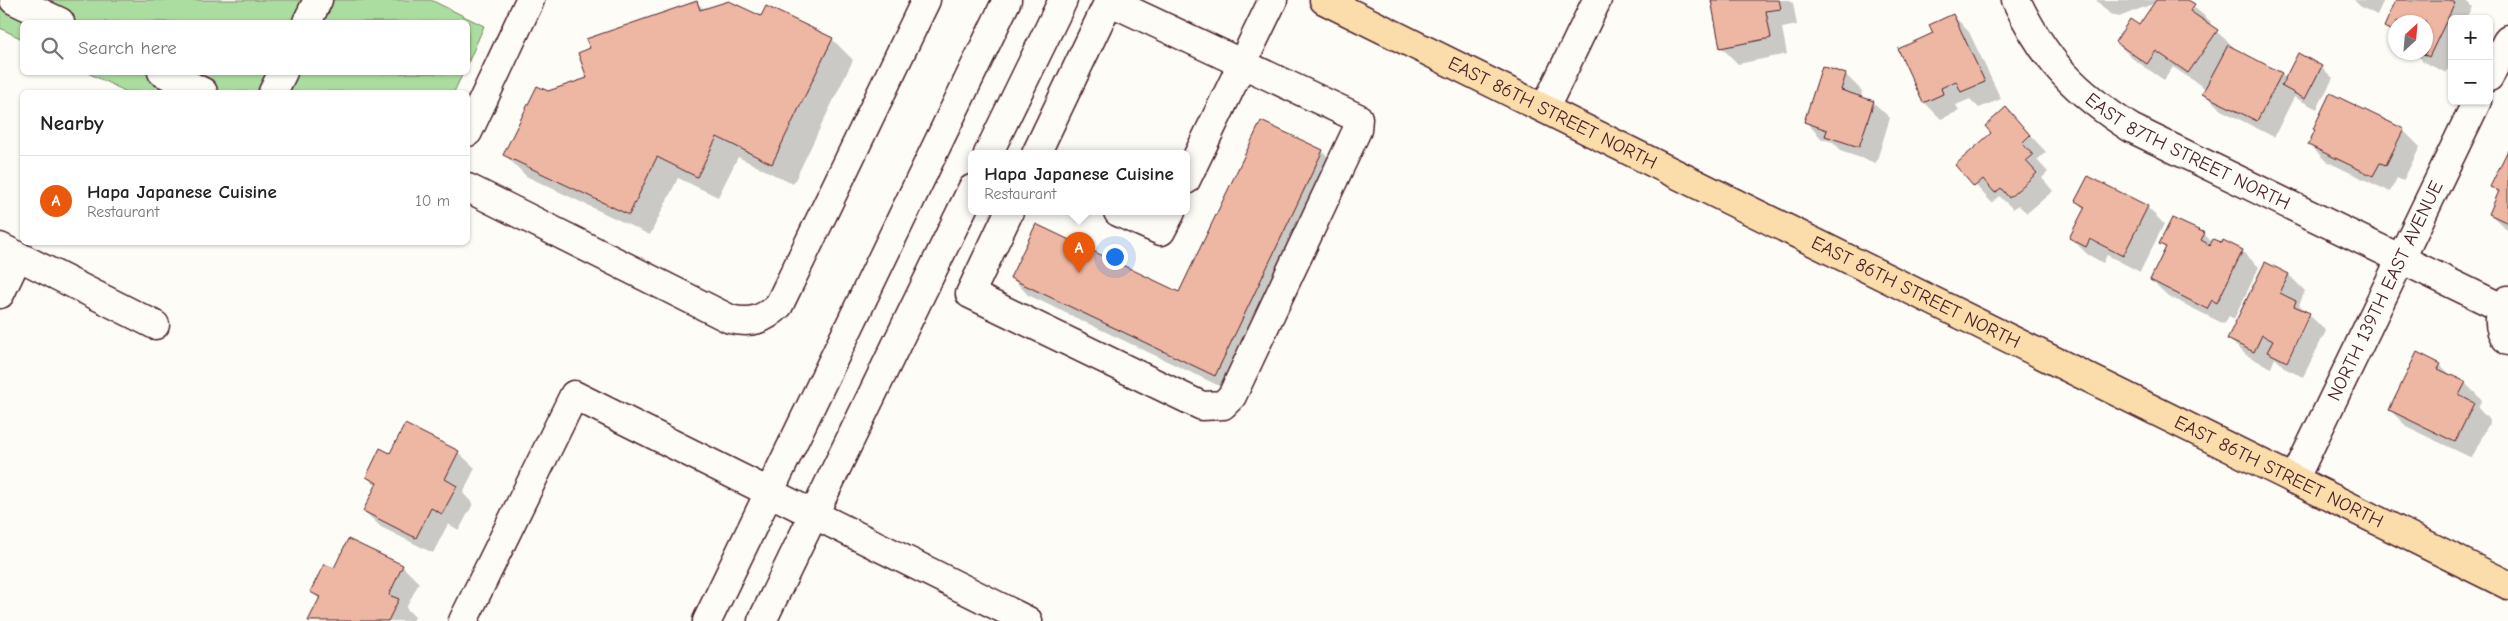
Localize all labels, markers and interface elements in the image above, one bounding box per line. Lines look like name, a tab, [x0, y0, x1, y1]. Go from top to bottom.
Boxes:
north arrow	[2388, 15, 2433, 60]
map controls	[2448, 15, 2493, 105]
button: +	[2448, 15, 2493, 60]
search box	[20, 20, 470, 75]
icon: search	[38, 34, 66, 62]
text: Search here	[78, 37, 177, 59]
street label: EAST 86TH STREET NORTH	[1445, 52, 1661, 174]
button: −	[2448, 60, 2493, 105]
street label: EAST 87TH STREET NORTH	[2081, 88, 2294, 215]
text: Nearby	[40, 111, 104, 135]
popup	[968, 150, 1190, 215]
text: Hapa Japanese Cuisine	[984, 163, 1174, 185]
street label: NORTH 139TH EAST AVENUE	[2323, 177, 2448, 404]
text: Hapa Japanese Cuisine	[87, 181, 277, 203]
text: Restaurant	[984, 185, 1056, 203]
text: A	[52, 192, 60, 210]
text: 10 m	[415, 192, 450, 210]
text: Restaurant	[87, 203, 159, 221]
pin: A	[1063, 232, 1095, 273]
street label: EAST 86TH STREET NORTH	[1808, 232, 2024, 353]
your location	[1102, 244, 1128, 270]
street label: EAST 86TH STREET NORTH	[2171, 411, 2387, 533]

